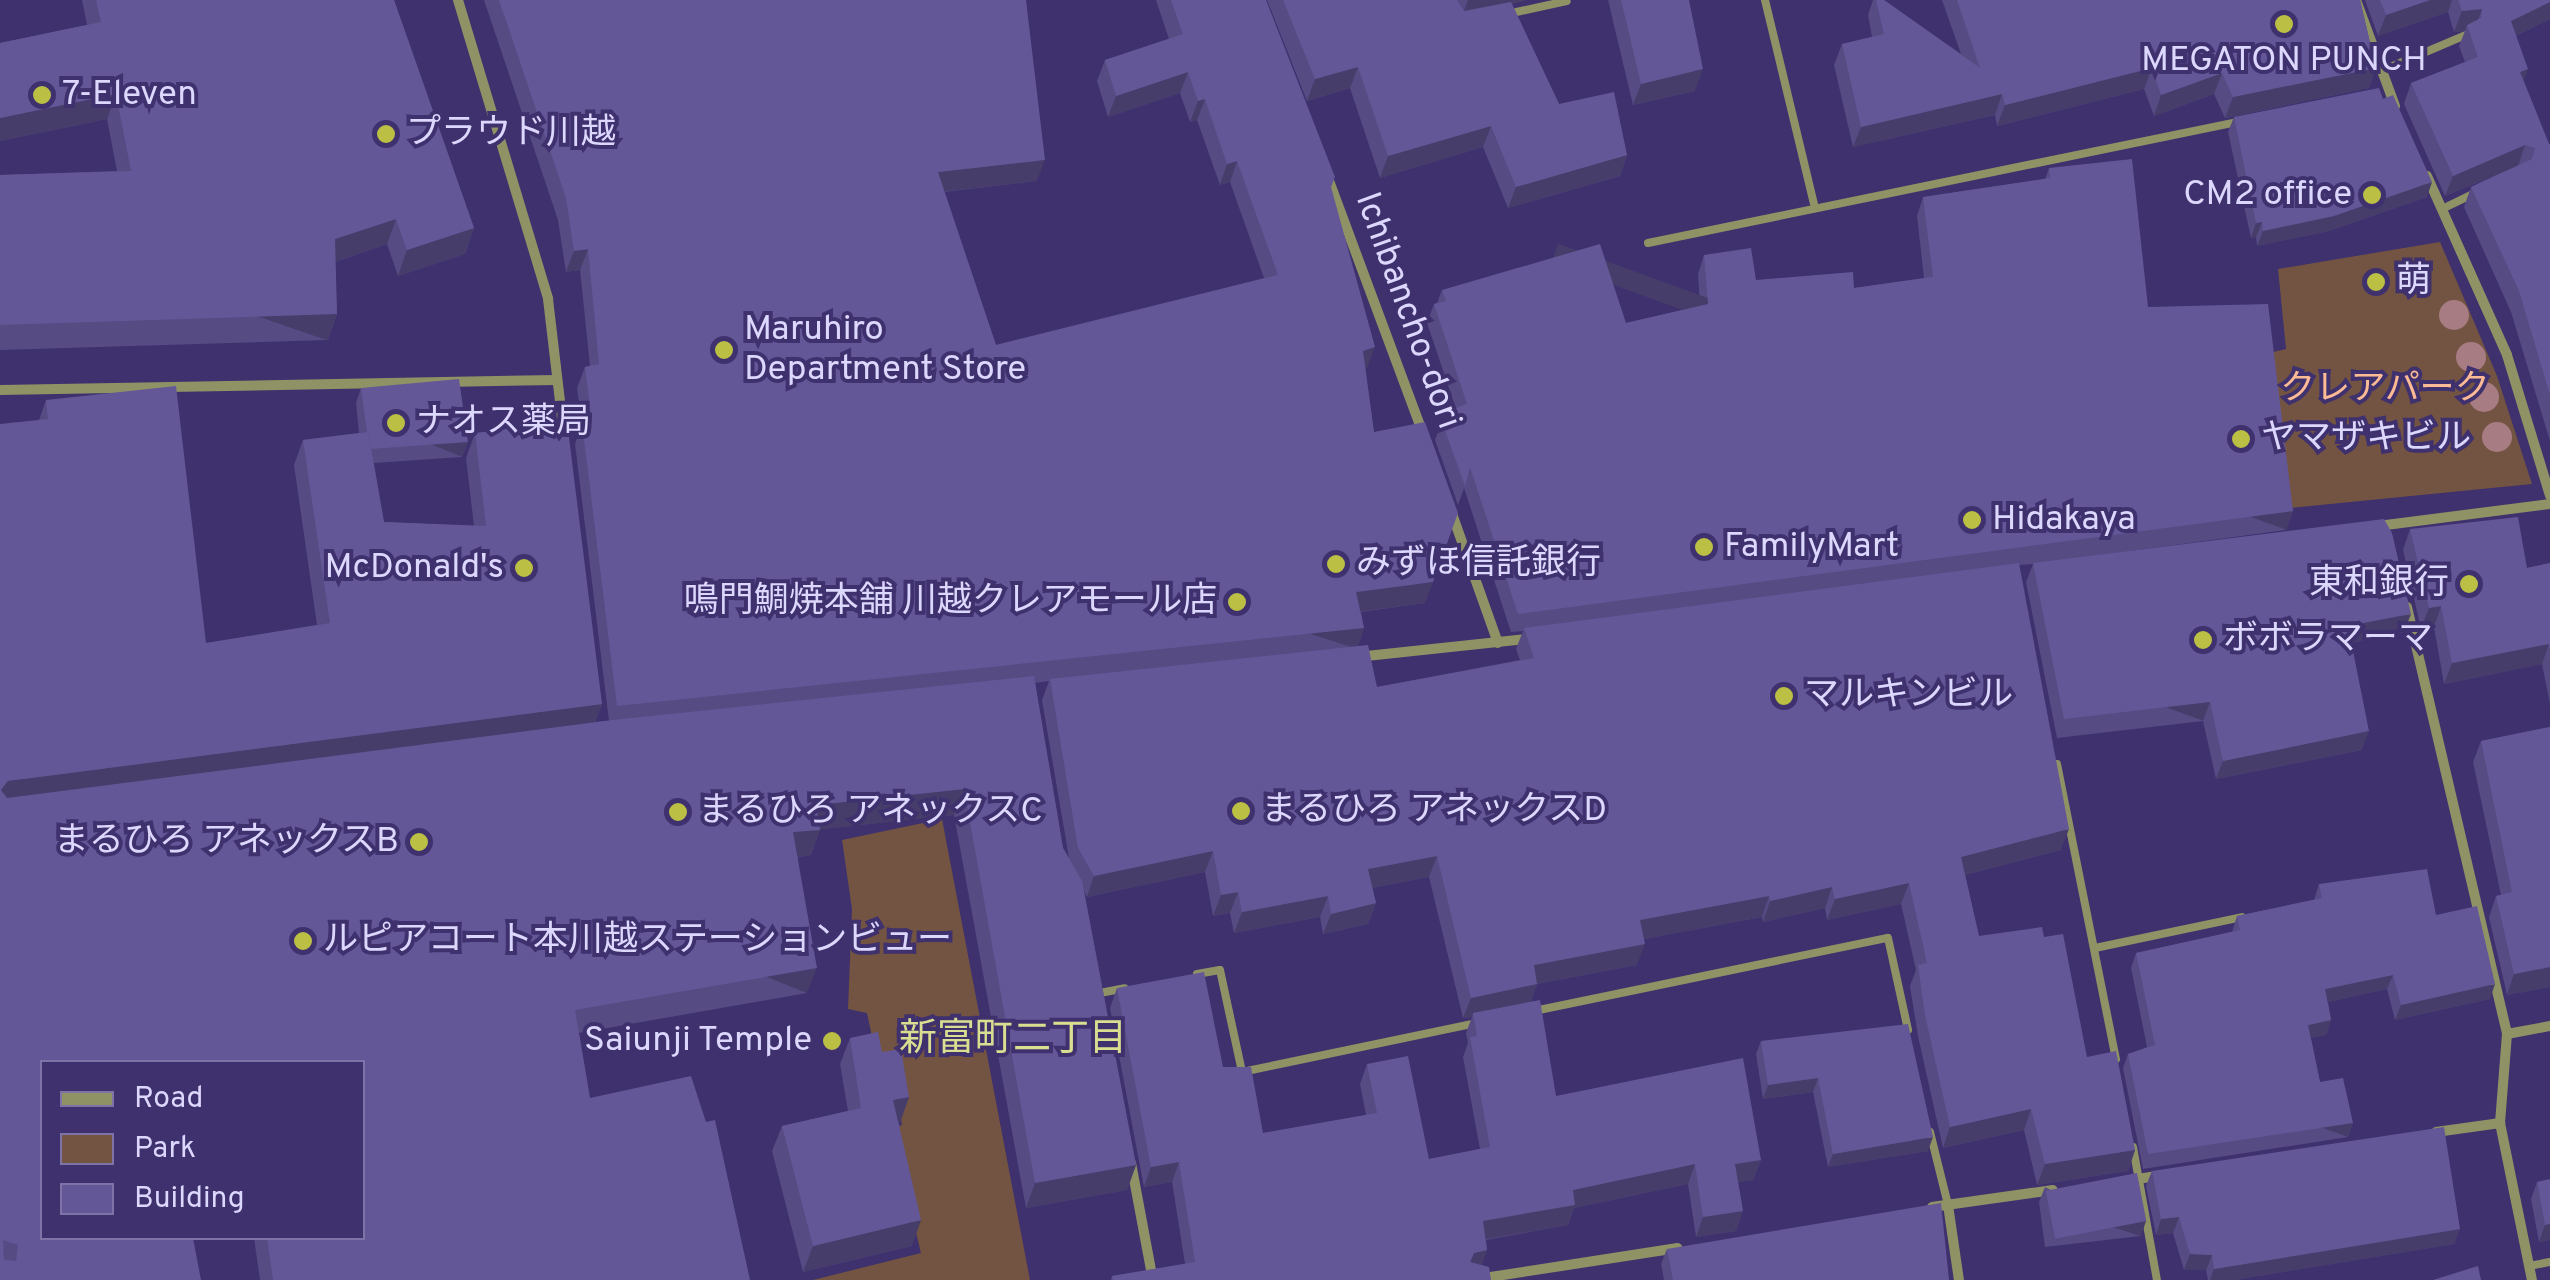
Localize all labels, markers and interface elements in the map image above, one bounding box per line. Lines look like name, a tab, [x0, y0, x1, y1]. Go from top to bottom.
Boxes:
marker: MEGATON PUNCH	[2273, 13, 2295, 35]
place label: MEGATON PUNCH	[2141, 40, 2427, 82]
place label: 7-Eleven	[62, 74, 197, 116]
marker: 7-Eleven	[31, 84, 53, 106]
place label: プラウド川越	[406, 113, 616, 155]
marker: プラウド川越	[375, 123, 397, 145]
place label: CM2 office	[2183, 174, 2352, 216]
marker: CM2 office	[2361, 184, 2383, 206]
street label: Ichibancho-dori	[1345, 187, 1469, 435]
place label: 萌	[2396, 261, 2431, 303]
marker: 萌	[2365, 271, 2387, 293]
place label: Maruhiro Department Store	[744, 309, 1026, 391]
marker: Maruhiro Department Store	[713, 339, 735, 361]
park label: クレアパーク	[2280, 369, 2490, 411]
place label: ナオス薬局	[416, 402, 591, 444]
marker: ナオス薬局	[385, 412, 407, 434]
place label: ヤマザキビル	[2261, 418, 2471, 460]
marker: ヤマザキビル	[2230, 428, 2252, 450]
place label: Hidakaya	[1992, 499, 2136, 541]
marker: Hidakaya	[1961, 509, 1983, 531]
place label: FamilyMart	[1724, 526, 1899, 568]
marker: FamilyMart	[1693, 536, 1715, 558]
place label: みずほ信託銀行	[1356, 543, 1601, 585]
place label: McDonald's	[324, 547, 504, 589]
marker: みずほ信託銀行	[1325, 553, 1347, 575]
marker: McDonald's	[513, 557, 535, 579]
place label: 東和銀行	[2309, 563, 2449, 605]
marker: 東和銀行	[2458, 573, 2480, 595]
place label: 鳴門鯛焼本舗 川越クレアモール店	[684, 581, 1217, 623]
marker: 鳴門鯛焼本舗 川越クレアモール店	[1226, 591, 1248, 613]
place label: ボボラマーマ	[2223, 619, 2433, 661]
marker: ボボラマーマ	[2192, 629, 2214, 651]
place label: マルキンビル	[1804, 675, 2014, 717]
marker: マルキンビル	[1773, 685, 1795, 707]
place label: まるひろ アネックスD	[1261, 790, 1608, 832]
place label: まるひろ アネックスC	[698, 791, 1044, 833]
marker: まるひろ アネックスD	[1230, 800, 1252, 822]
marker: まるひろ アネックスC	[667, 801, 689, 823]
place label: まるひろ アネックスB	[53, 821, 399, 863]
marker: まるひろ アネックスB	[408, 831, 430, 853]
place label: ルピアコート本川越ステーションビュー	[323, 920, 953, 962]
marker: ルピアコート本川越ステーションビュー	[292, 930, 314, 952]
district label: 新富町二丁目	[899, 1018, 1127, 1064]
place label: Saiunji Temple	[583, 1020, 812, 1062]
marker: Saiunji Temple	[821, 1030, 843, 1052]
legend	[40, 1060, 365, 1240]
text: Road	[134, 1081, 203, 1118]
text: Park	[134, 1131, 196, 1168]
text: Building	[134, 1181, 245, 1218]

